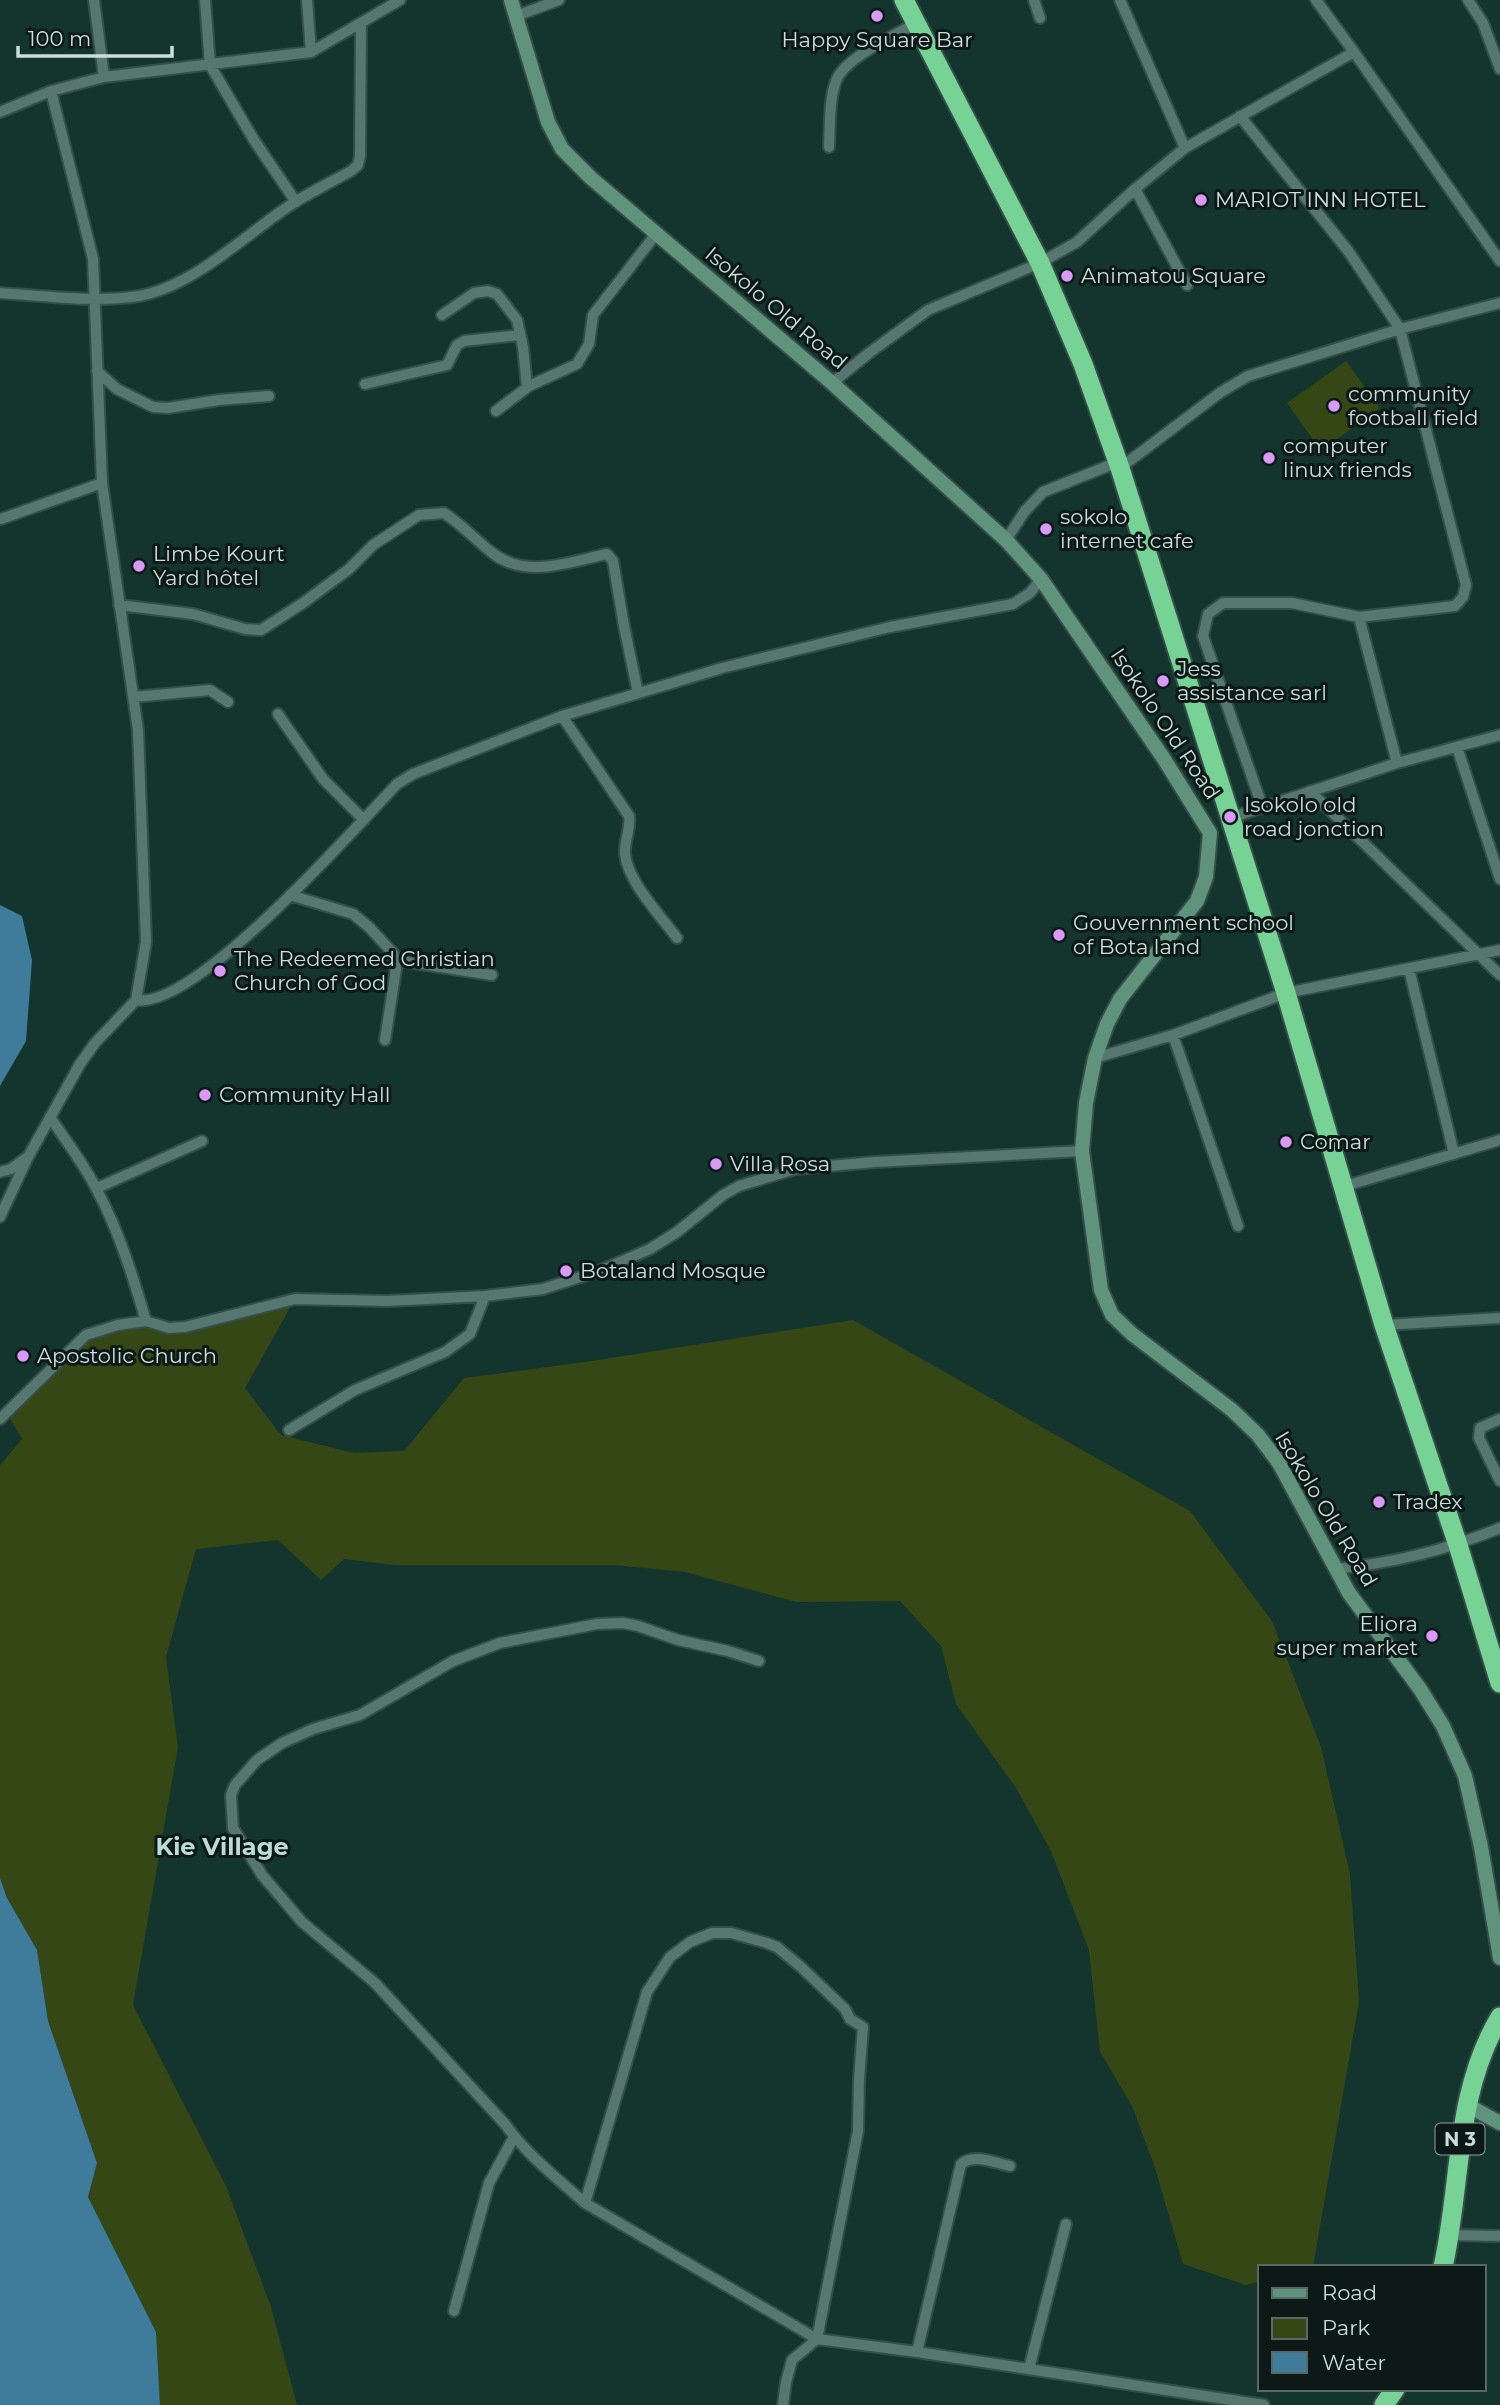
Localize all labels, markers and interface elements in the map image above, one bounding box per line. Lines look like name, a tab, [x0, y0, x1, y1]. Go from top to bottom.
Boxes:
marker: Happy Square Bar	[869, 8, 885, 24]
scale bar	[18, 14, 172, 58]
text: 100 m	[28, 26, 91, 51]
place label: Happy Square Bar	[781, 27, 973, 52]
place label: MARIOT INN HOTEL	[1215, 187, 1426, 212]
marker: MARIOT INN HOTEL	[1193, 192, 1209, 208]
street label: Isokolo Old Road	[700, 241, 852, 374]
place label: Animatou Square	[1081, 263, 1266, 288]
marker: Animatou Square	[1059, 268, 1075, 284]
place label: community football field	[1348, 381, 1479, 430]
marker: community football field	[1326, 398, 1342, 414]
place label: computer linux friends	[1283, 433, 1412, 482]
marker: computer linux friends	[1261, 450, 1277, 466]
place label: sokolo internet cafe	[1060, 504, 1194, 553]
marker: sokolo internet cafe	[1038, 521, 1054, 537]
place label: Limbe Kourt Yard hôtel	[153, 541, 285, 590]
marker: Limbe Kourt Yard hôtel	[131, 558, 147, 574]
street label: Isokolo Old Road	[1105, 643, 1225, 804]
place label: Jess assistance sarl	[1176, 656, 1327, 705]
marker: Jess assistance sarl	[1155, 673, 1171, 689]
place label: Isokolo old road jonction	[1244, 792, 1384, 841]
marker: Isokolo old road jonction	[1222, 809, 1238, 825]
place label: Gouvernment school of Bota land	[1073, 910, 1294, 959]
marker: Gouvernment school of Bota land	[1051, 927, 1067, 943]
place label: The Redeemed Christian Church of God	[234, 946, 495, 995]
marker: The Redeemed Christian Church of God	[212, 963, 228, 979]
place label: Community Hall	[219, 1082, 390, 1107]
marker: Community Hall	[197, 1087, 213, 1103]
place label: Comar	[1300, 1129, 1371, 1154]
marker: Comar	[1278, 1134, 1294, 1150]
place label: Villa Rosa	[730, 1151, 830, 1176]
marker: Villa Rosa	[708, 1156, 724, 1172]
place label: Botaland Mosque	[580, 1258, 766, 1283]
marker: Botaland Mosque	[558, 1263, 574, 1279]
place label: Apostolic Church	[37, 1343, 217, 1368]
marker: Apostolic Church	[15, 1348, 31, 1364]
street label: Isokolo Old Road	[1270, 1426, 1383, 1591]
place label: Tradex	[1393, 1489, 1463, 1514]
marker: Tradex	[1371, 1494, 1387, 1510]
place label: Eliora super market	[1277, 1611, 1418, 1660]
marker: Eliora super market	[1424, 1628, 1440, 1644]
district label: Kie Village	[155, 1832, 289, 1861]
road number: N 3	[1436, 2124, 1484, 2154]
legend	[1258, 2265, 1486, 2391]
text: Road	[1322, 2280, 1377, 2305]
text: Park	[1322, 2315, 1370, 2340]
text: Water	[1322, 2350, 1386, 2375]

